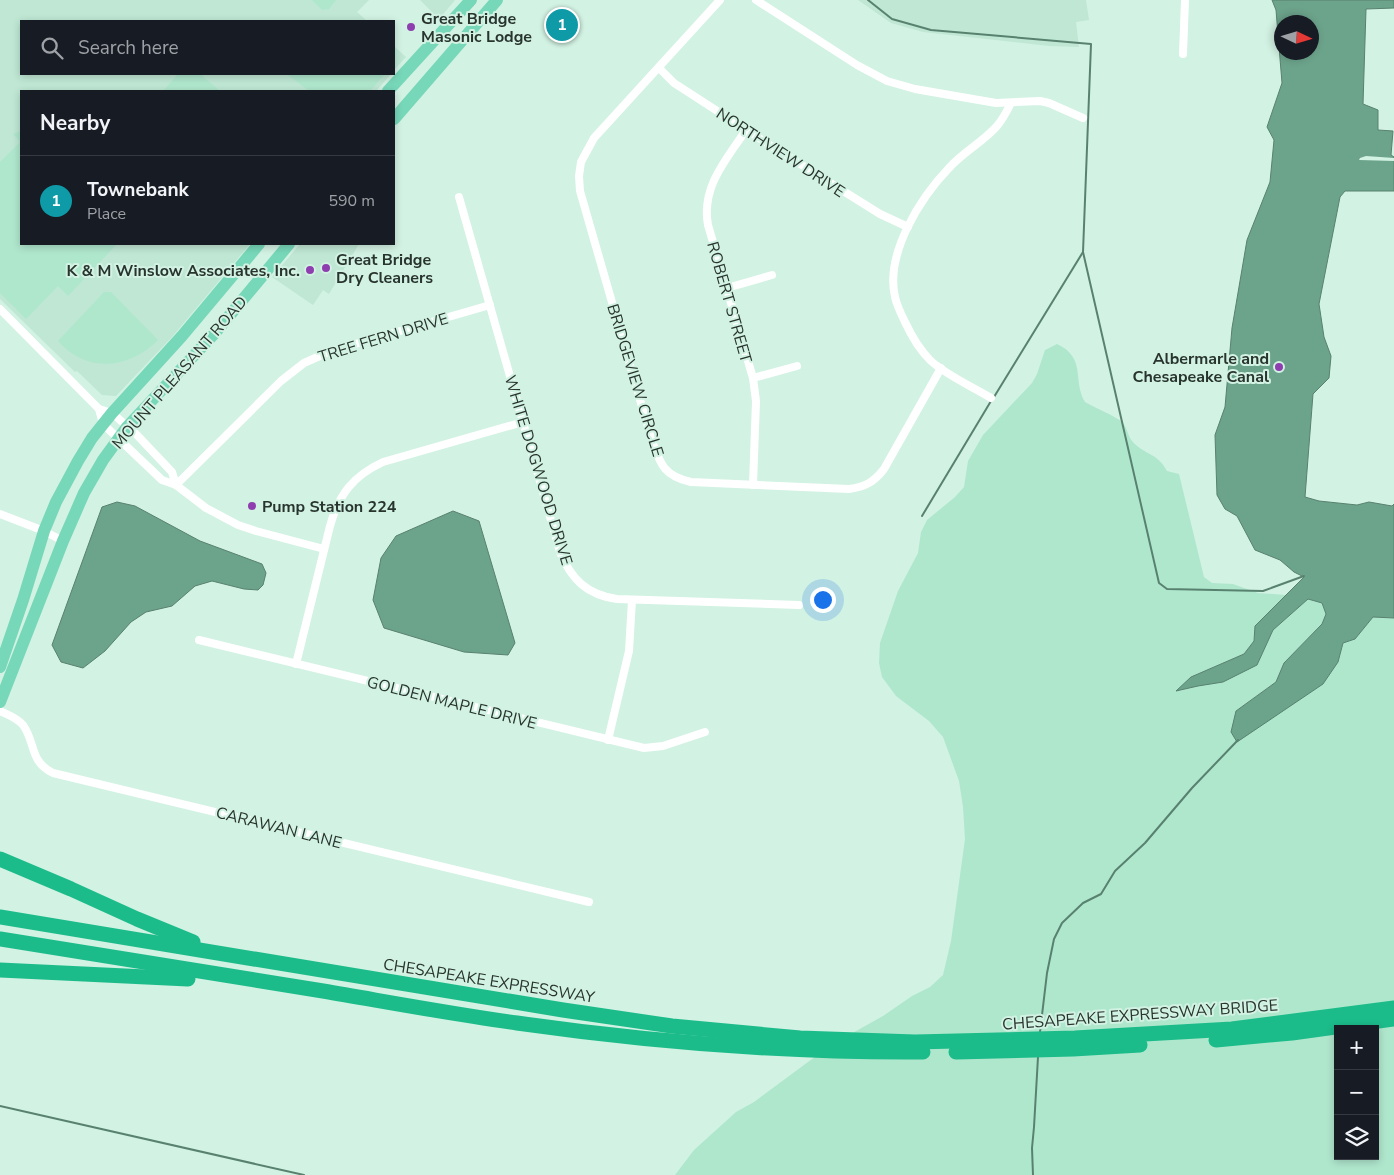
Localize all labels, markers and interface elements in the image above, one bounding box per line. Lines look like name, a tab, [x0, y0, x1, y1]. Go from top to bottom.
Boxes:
pin: 1	[546, 6, 578, 44]
place label: Great Bridge Masonic Lodge	[421, 8, 532, 48]
north arrow	[1274, 15, 1319, 60]
search box	[20, 20, 395, 75]
marker: Great Bridge Masonic Lodge	[405, 21, 417, 33]
icon: search	[38, 34, 66, 62]
text: Search here	[78, 35, 179, 61]
street label: NORTHVIEW DRIVE	[712, 103, 849, 203]
text: Nearby	[40, 109, 110, 137]
text: Townebank	[87, 177, 189, 203]
text: 1	[51, 190, 61, 212]
text: 590 m	[328, 190, 375, 212]
text: Place	[87, 203, 126, 225]
street label: ROBERT STREET	[701, 239, 757, 366]
place label: Great Bridge Dry Cleaners	[336, 249, 433, 289]
place label: K & M Winslow Associates, Inc.	[67, 260, 300, 282]
marker: Great Bridge Dry Cleaners	[320, 262, 332, 274]
marker: K & M Winslow Associates, Inc.	[304, 264, 316, 276]
street label: MOUNT PLEASANT ROAD	[107, 291, 252, 454]
street label: BRIDGEVIEW CIRCLE	[601, 301, 669, 459]
street label: TREE FERN DRIVE	[316, 308, 451, 368]
place label: Albermarle and Chesapeake Canal	[1133, 348, 1269, 388]
marker: Albermarle and Chesapeake Canal	[1273, 361, 1285, 373]
street label: WHITE DOGWOOD DRIVE	[499, 373, 577, 568]
place label: Pump Station 224	[262, 496, 397, 518]
marker: Pump Station 224	[246, 500, 258, 512]
your location	[810, 587, 836, 613]
street label: GOLDEN MAPLE DRIVE	[365, 671, 539, 735]
street label: CARAWAN LANE	[214, 802, 344, 854]
street label: CHESAPEAKE EXPRESSWAY	[381, 953, 597, 1009]
street label: CHESAPEAKE EXPRESSWAY BRIDGE	[1001, 994, 1279, 1036]
map controls	[1334, 1025, 1379, 1160]
button: +	[1334, 1025, 1379, 1070]
button: −	[1334, 1070, 1379, 1115]
button: layers	[1334, 1115, 1379, 1160]

